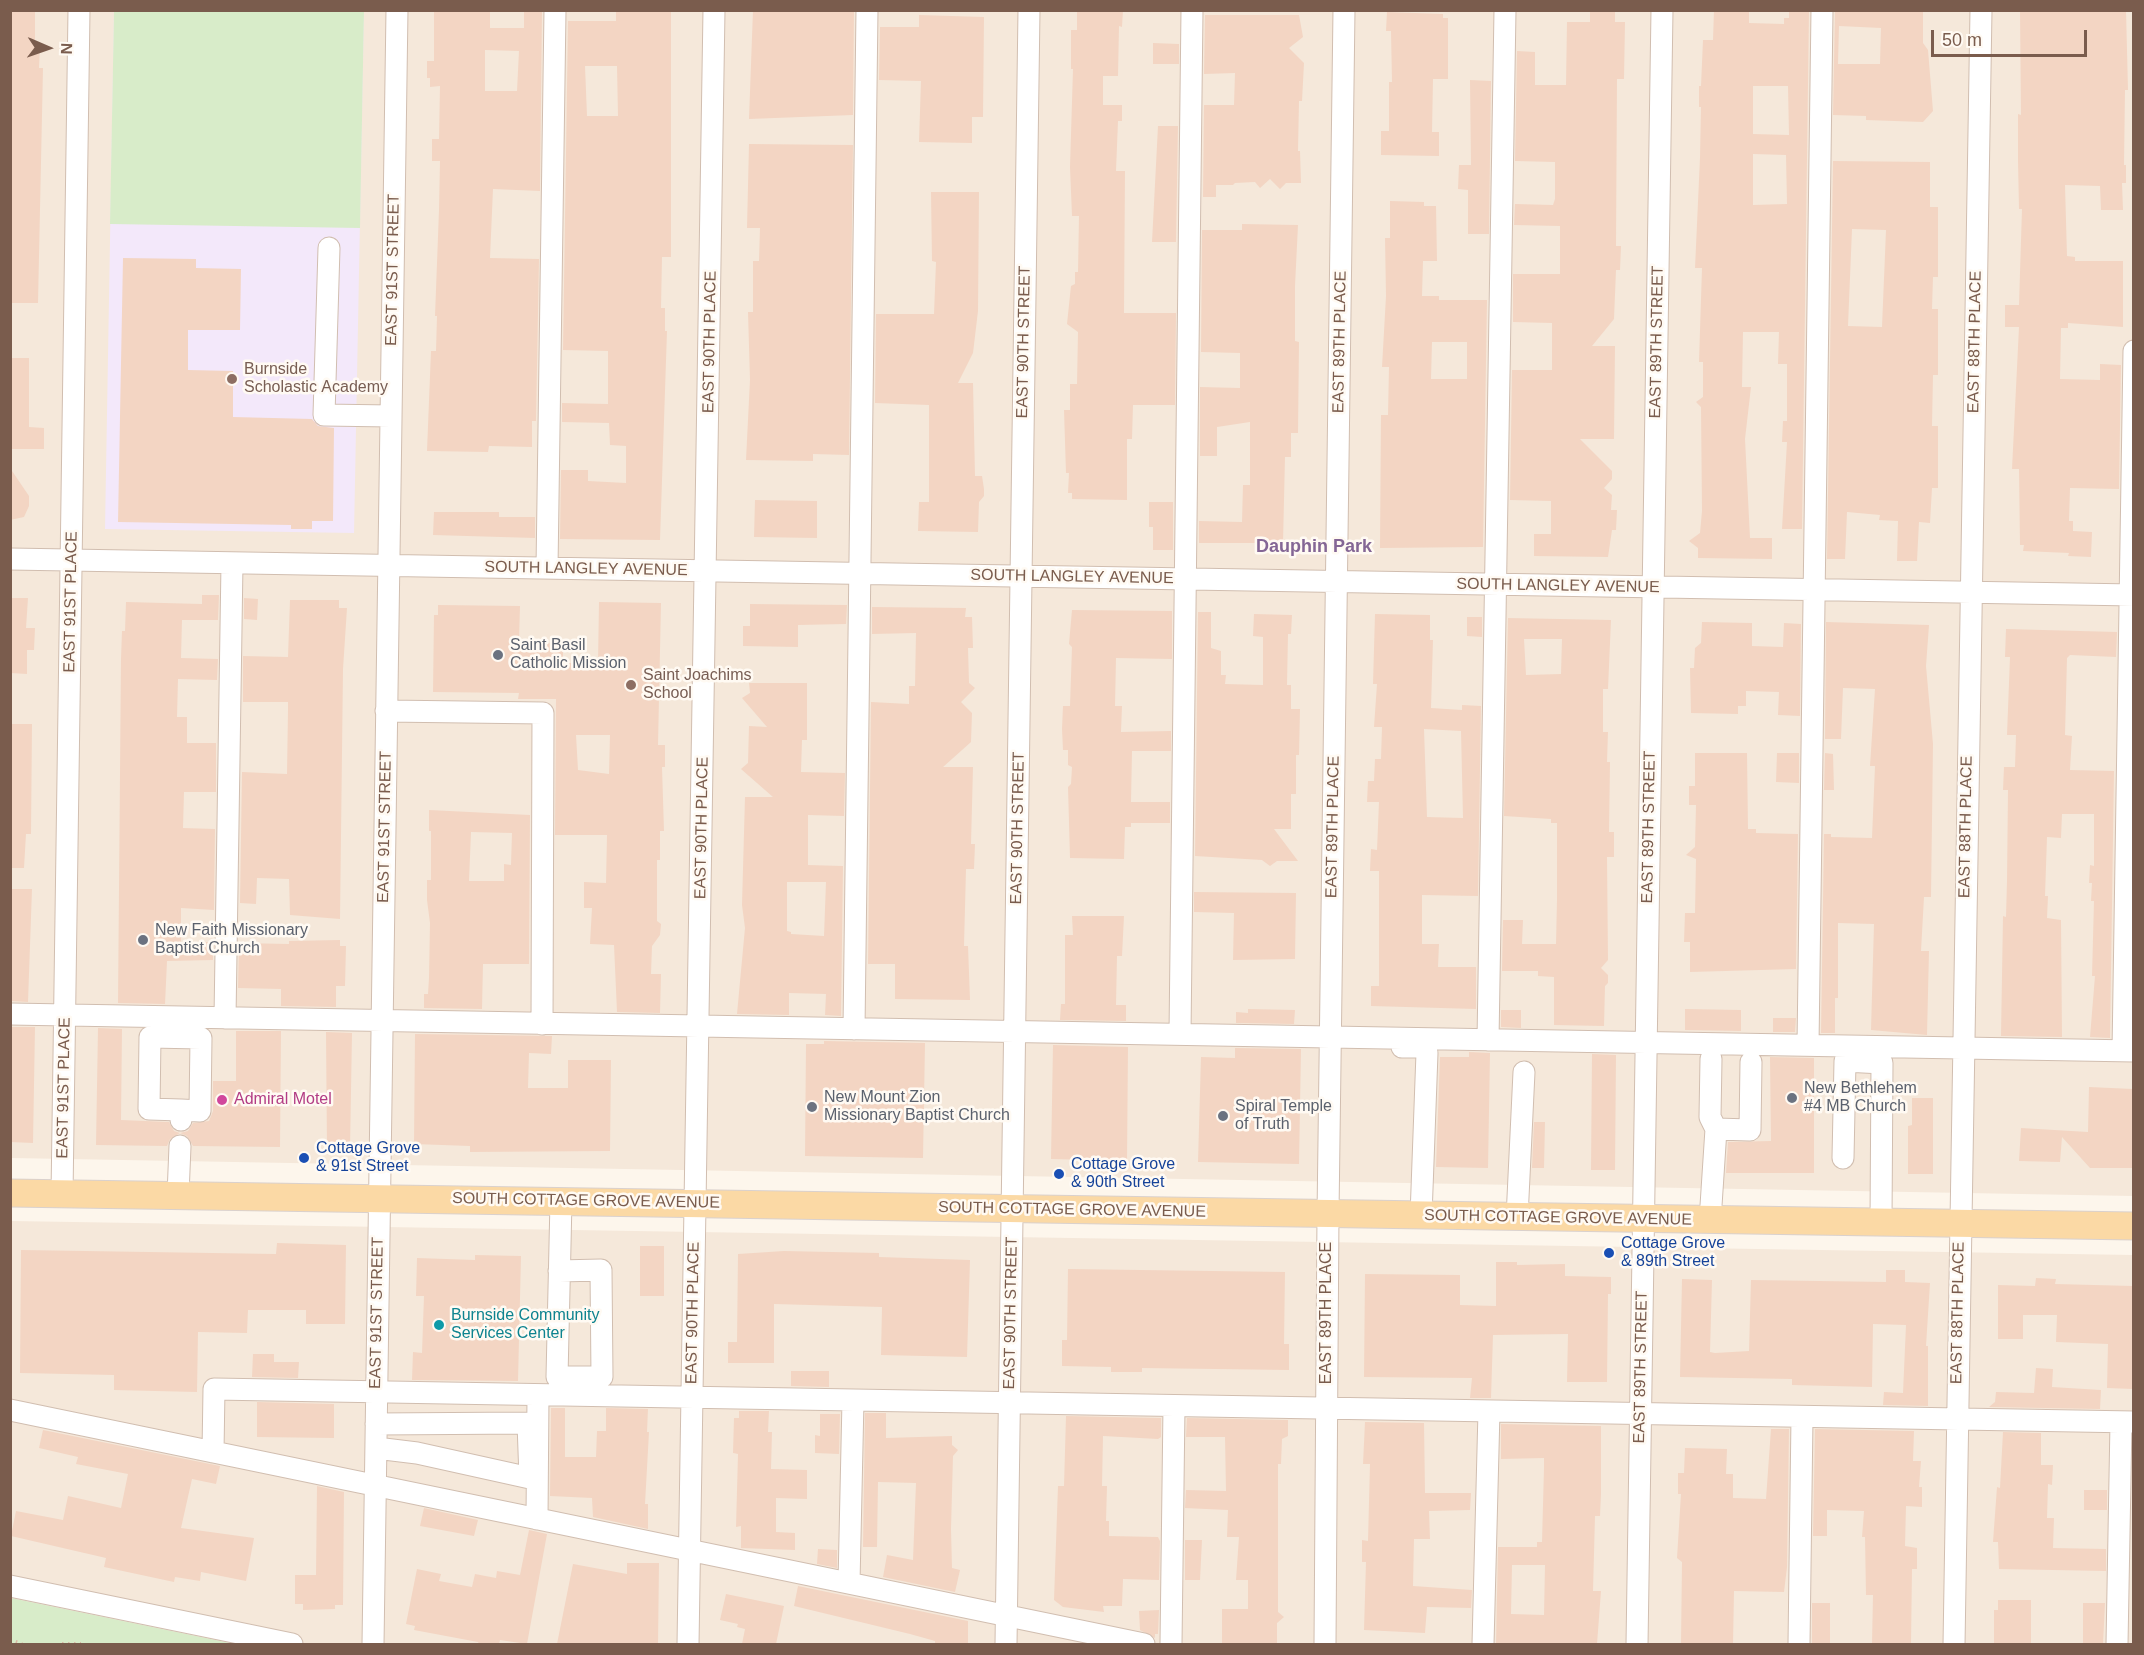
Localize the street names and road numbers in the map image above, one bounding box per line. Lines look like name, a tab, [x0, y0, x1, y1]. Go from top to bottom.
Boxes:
street label: EAST 91ST STREET	[382, 194, 404, 346]
street label: EAST 90TH STREET	[1013, 265, 1035, 419]
street label: EAST 89TH STREET	[1646, 265, 1668, 419]
street label: EAST 90TH PLACE	[699, 271, 721, 413]
street label: EAST 89TH PLACE	[1329, 271, 1351, 413]
street label: EAST 88TH PLACE	[1964, 271, 1986, 413]
street label: EAST 91ST PLACE	[60, 531, 82, 673]
street label: SOUTH LANGLEY AVENUE	[484, 558, 688, 580]
street label: SOUTH LANGLEY AVENUE	[970, 566, 1174, 588]
street label: SOUTH LANGLEY AVENUE	[1456, 575, 1660, 597]
street label: EAST 89TH STREET	[1638, 750, 1660, 904]
street label: EAST 91ST STREET	[374, 751, 396, 903]
street label: EAST 90TH STREET	[1007, 751, 1029, 905]
street label: EAST 89TH PLACE	[1322, 756, 1344, 898]
street label: EAST 88TH PLACE	[1955, 756, 1977, 898]
street label: EAST 90TH PLACE	[691, 757, 713, 899]
street label: EAST 91ST PLACE	[53, 1017, 75, 1159]
street label: SOUTH COTTAGE GROVE AVENUE	[452, 1189, 720, 1213]
street label: SOUTH COTTAGE GROVE AVENUE	[938, 1198, 1206, 1222]
street label: SOUTH COTTAGE GROVE AVENUE	[1424, 1206, 1692, 1230]
street label: EAST 90TH STREET	[1000, 1236, 1022, 1390]
street label: EAST 91ST STREET	[366, 1237, 388, 1389]
street label: EAST 90TH PLACE	[682, 1242, 704, 1384]
street label: EAST 89TH PLACE	[1317, 1242, 1337, 1384]
street label: EAST 88TH PLACE	[1947, 1242, 1969, 1384]
street label: EAST 89TH STREET	[1630, 1290, 1652, 1444]

